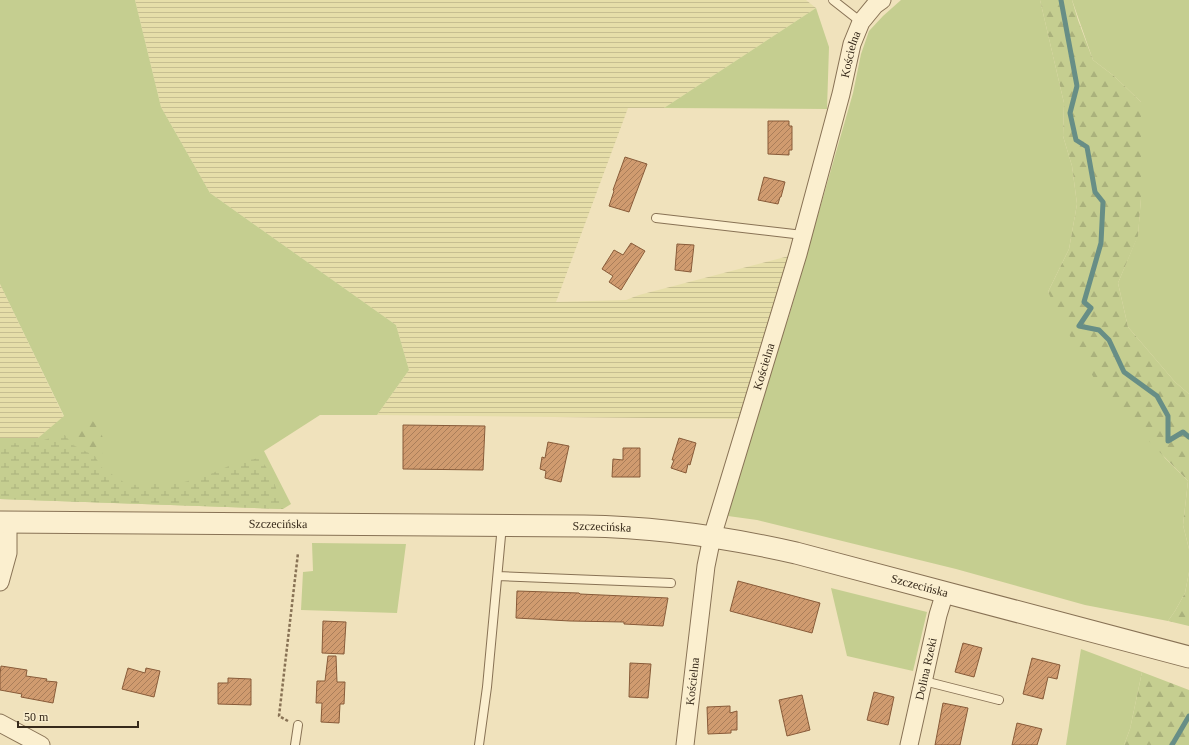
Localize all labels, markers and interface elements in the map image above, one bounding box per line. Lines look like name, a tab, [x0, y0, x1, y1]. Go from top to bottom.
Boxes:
street label: Kościelna	[838, 28, 864, 79]
street label: Kościelna	[750, 341, 778, 392]
street label: Szczecińska	[249, 517, 308, 531]
street label: Szczecińska	[573, 519, 632, 535]
street label: Szczecińska	[889, 571, 950, 600]
street label: Dolina Rzeki	[912, 636, 940, 701]
street label: Kościelna	[683, 656, 702, 706]
scale bar	[18, 703, 138, 729]
text: 50 m	[24, 710, 49, 724]

